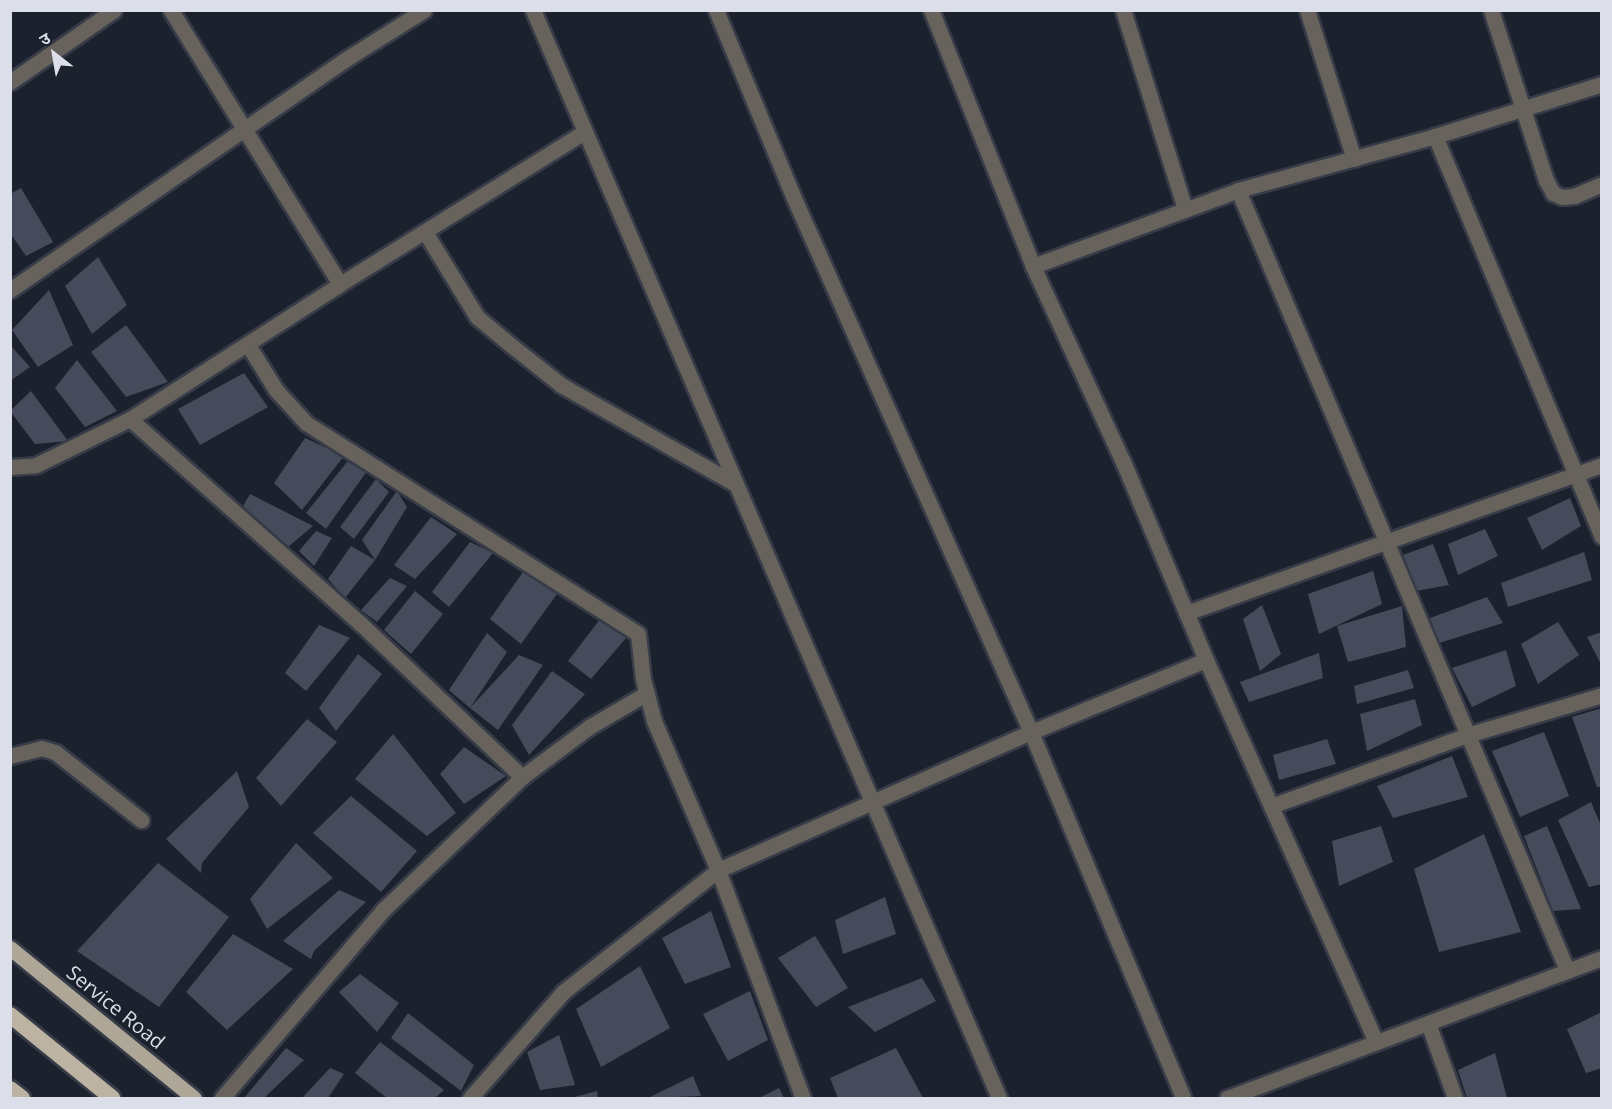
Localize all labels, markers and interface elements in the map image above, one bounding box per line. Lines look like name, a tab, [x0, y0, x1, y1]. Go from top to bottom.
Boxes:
north arrow	[24, 24, 84, 84]
text: उ	[35, 27, 54, 50]
street label: Service Road	[62, 960, 170, 1054]

